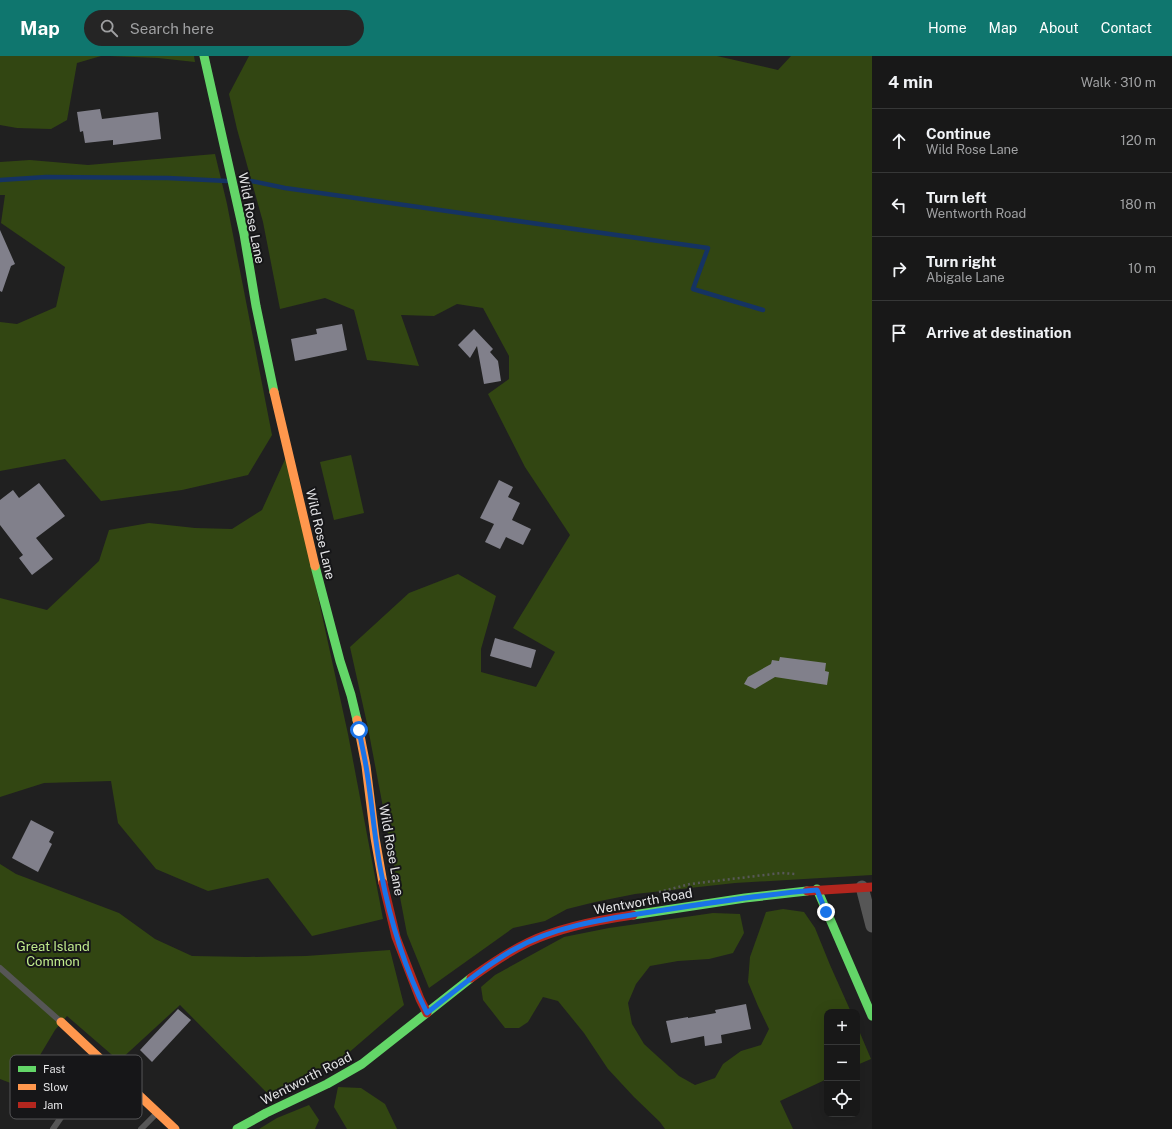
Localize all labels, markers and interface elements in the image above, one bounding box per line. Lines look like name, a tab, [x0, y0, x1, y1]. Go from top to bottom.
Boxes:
search box	[84, 10, 364, 46]
text: Map	[20, 17, 60, 39]
icon: search	[98, 17, 120, 39]
text: Search here	[130, 20, 214, 37]
text: Home	[928, 20, 967, 36]
text: Map	[989, 20, 1017, 36]
text: About	[1039, 20, 1079, 36]
text: Contact	[1101, 20, 1152, 36]
text: 4 min	[888, 72, 933, 92]
text: Walk · 310 m	[1081, 75, 1156, 90]
text: Continue	[926, 125, 991, 142]
icon: ahead	[888, 130, 910, 152]
text: 120 m	[1121, 133, 1156, 148]
text: Wild Rose Lane	[926, 142, 1018, 157]
street label: Wild Rose Lane	[235, 171, 268, 265]
text: Turn left	[926, 189, 987, 206]
icon: left	[888, 194, 910, 216]
text: 180 m	[1120, 197, 1156, 212]
text: Wentworth Road	[926, 206, 1026, 221]
text: Turn right	[926, 253, 996, 270]
icon: right	[888, 258, 910, 280]
text: 10 m	[1128, 261, 1156, 276]
text: Abigale Lane	[926, 270, 1005, 285]
icon: arrive	[888, 322, 910, 344]
text: Arrive at destination	[926, 324, 1071, 341]
street label: Wild Rose Lane	[303, 487, 338, 581]
route start	[350, 721, 368, 739]
street label: Wild Rose Lane	[376, 803, 407, 897]
street label: Wentworth Road	[592, 885, 694, 918]
route end	[817, 903, 835, 921]
park label: Great Island Common	[16, 939, 90, 969]
map controls	[824, 1009, 860, 1117]
button: +	[824, 1009, 860, 1045]
button: −	[824, 1045, 860, 1081]
street label: Wentworth Road	[258, 1049, 354, 1108]
legend	[10, 1055, 142, 1119]
text: Fast	[43, 1063, 65, 1075]
text: Slow	[43, 1081, 69, 1093]
button: locate	[824, 1081, 860, 1117]
text: Jam	[43, 1099, 63, 1111]

